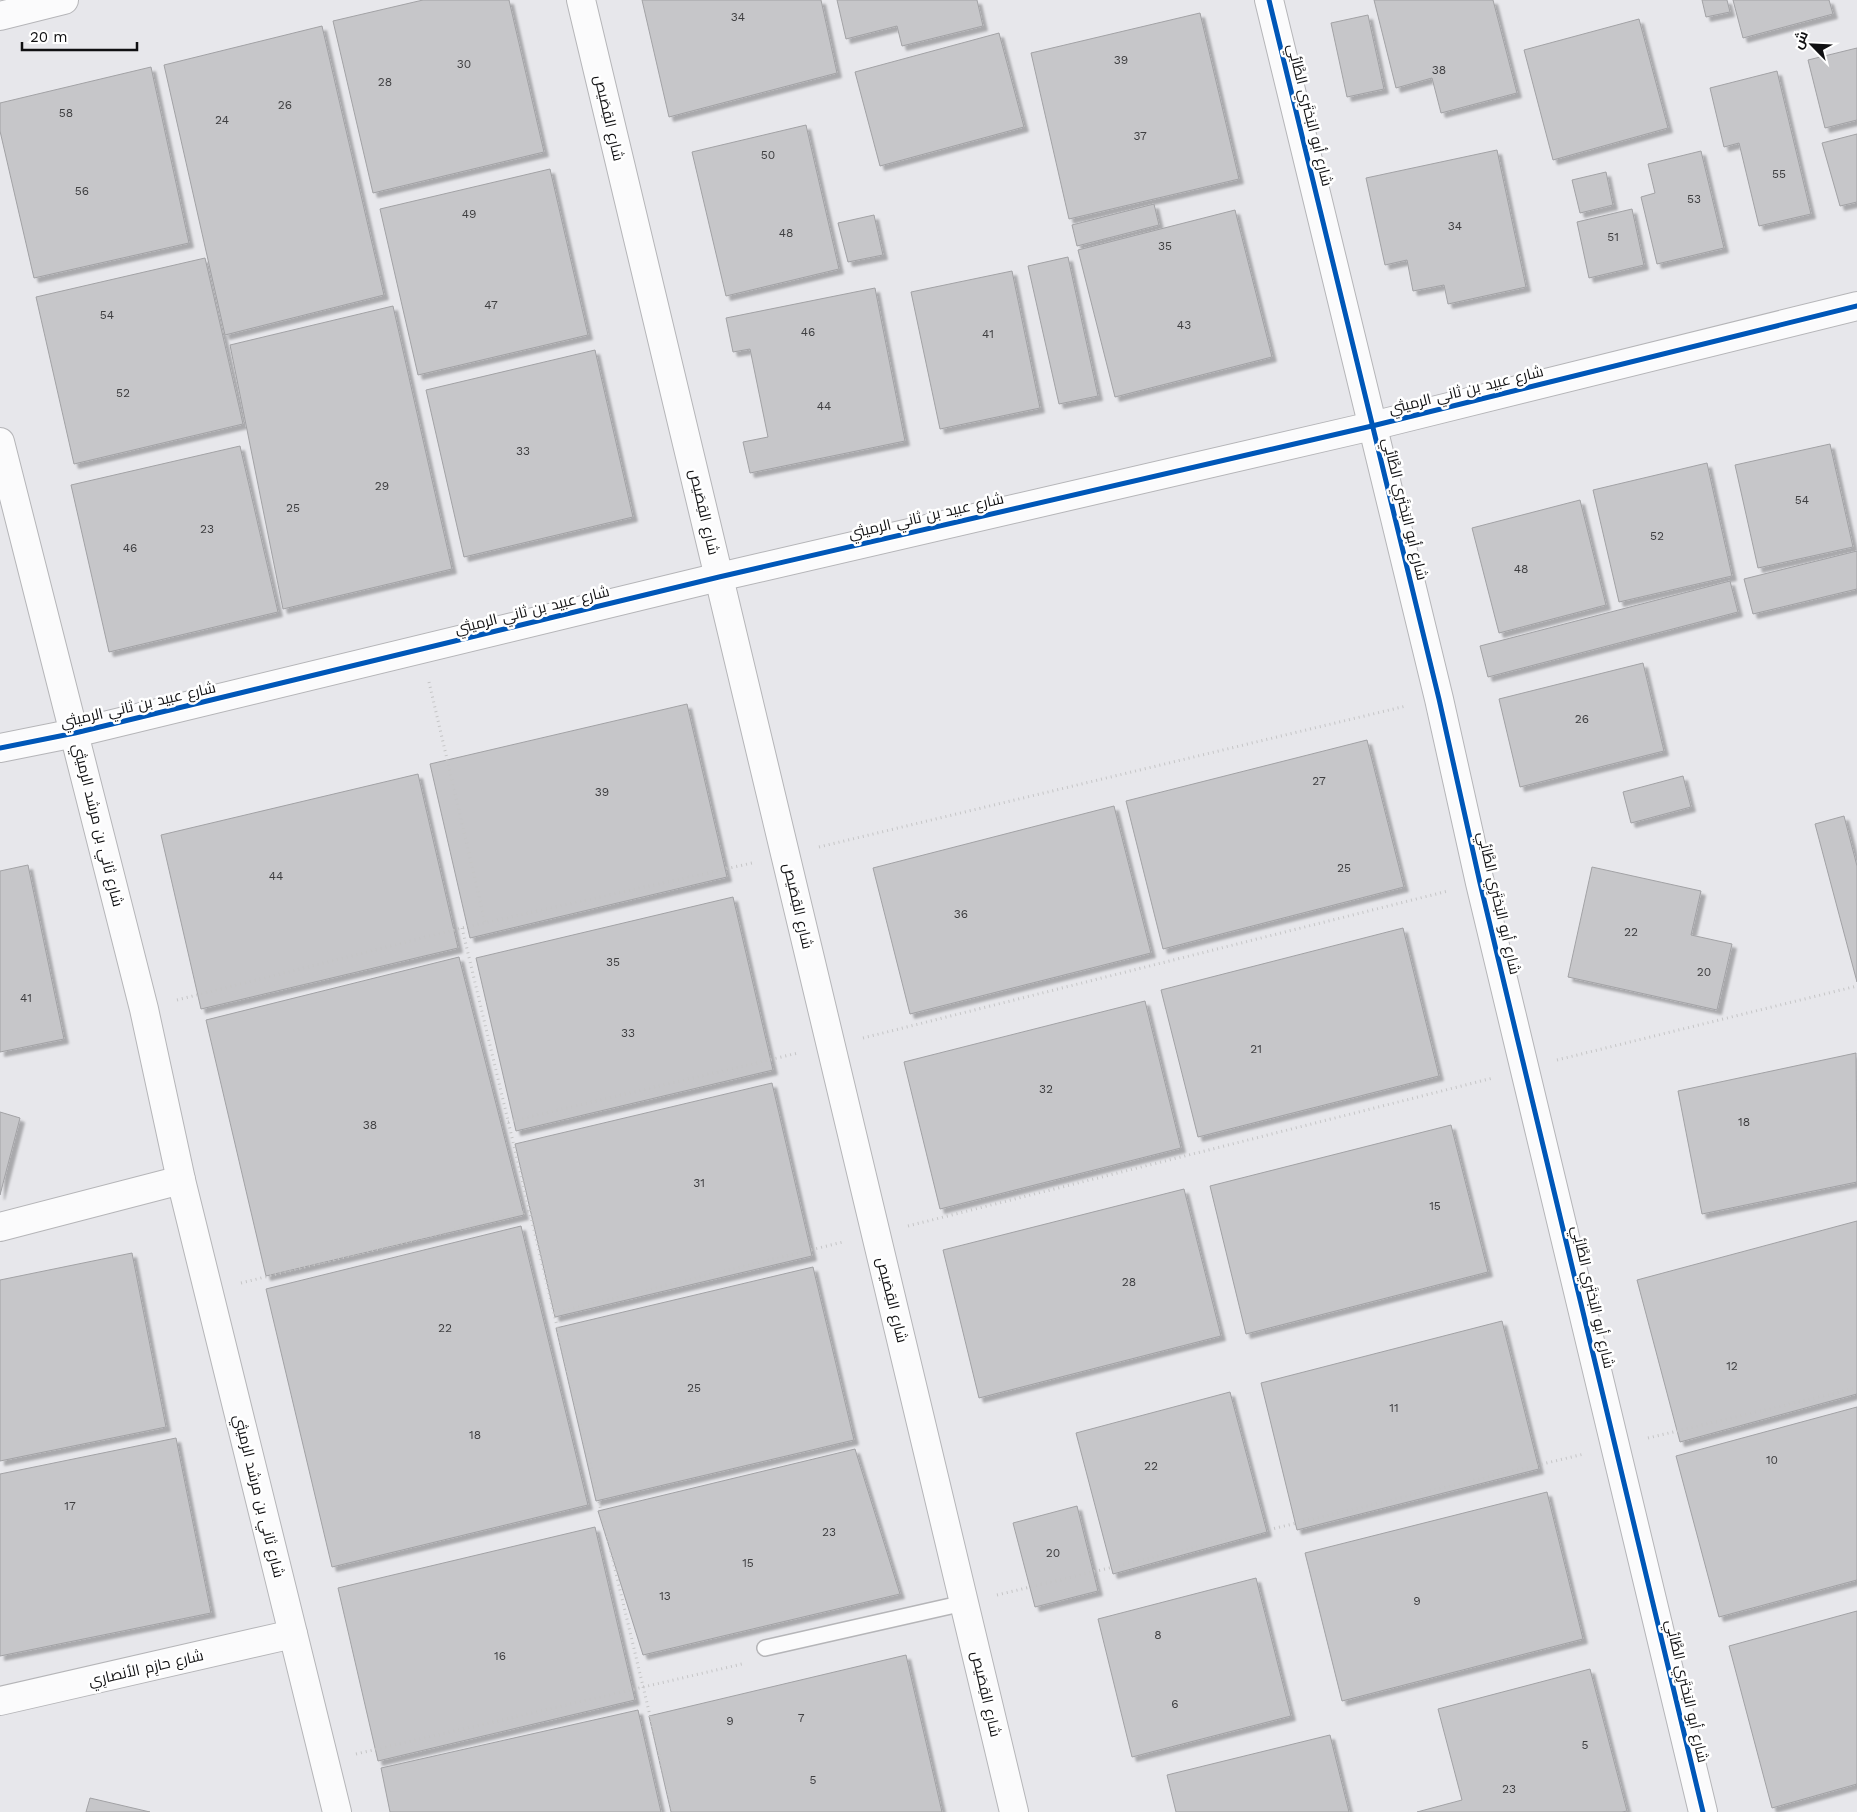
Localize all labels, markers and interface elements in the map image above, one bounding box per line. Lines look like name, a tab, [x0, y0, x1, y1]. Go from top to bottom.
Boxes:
house number: 34	[731, 10, 745, 24]
scale bar	[22, 20, 138, 52]
north arrow	[1787, 20, 1837, 70]
text: 20 m	[30, 28, 68, 46]
text: ش	[1789, 28, 1812, 52]
street label: شارع أبو البَختَرِي الطَّائِي	[1281, 42, 1337, 189]
house number: 39	[1114, 53, 1128, 67]
house number: 30	[457, 57, 471, 71]
house number: 38	[1432, 63, 1446, 77]
street label: شارع القِصَيص	[588, 73, 628, 163]
house number: 28	[378, 75, 392, 89]
house number: 26	[278, 98, 292, 112]
house number: 58	[59, 106, 73, 120]
house number: 24	[215, 113, 229, 127]
house number: 37	[1133, 129, 1147, 143]
house number: 50	[761, 148, 775, 162]
house number: 55	[1772, 167, 1786, 181]
house number: 56	[75, 184, 89, 198]
house number: 53	[1687, 192, 1701, 206]
house number: 49	[462, 207, 476, 221]
house number: 34	[1448, 219, 1462, 233]
house number: 48	[779, 226, 793, 240]
house number: 51	[1607, 230, 1619, 244]
house number: 35	[1158, 239, 1172, 253]
house number: 47	[484, 298, 498, 312]
house number: 54	[100, 308, 114, 322]
house number: 43	[1177, 318, 1191, 332]
house number: 46	[801, 325, 815, 339]
house number: 41	[982, 327, 994, 341]
street label: شارع عبيد بن ثاني الرميثي	[1387, 362, 1546, 421]
house number: 52	[116, 386, 130, 400]
house number: 44	[817, 399, 831, 413]
street label: شارع أبو البَختَرِي الطَّائِي	[1376, 436, 1432, 583]
house number: 33	[516, 444, 530, 458]
street label: شارع القِصَيص	[683, 467, 723, 557]
house number: 29	[375, 479, 389, 493]
street label: شارع عبيد بن ثاني الرميثي	[847, 489, 1006, 546]
house number: 54	[1795, 493, 1809, 507]
house number: 25	[286, 501, 300, 515]
house number: 23	[200, 522, 214, 536]
house number: 52	[1650, 529, 1664, 543]
house number: 46	[123, 541, 137, 555]
house number: 48	[1514, 562, 1528, 576]
street label: شارع عبيد بن ثاني الرميثي	[453, 582, 612, 641]
street label: شارع عبيد بن ثاني الرميثي	[59, 678, 218, 735]
house number: 26	[1575, 712, 1589, 726]
street label: شارع ثاني بن مرشد الرميثي	[66, 741, 127, 909]
house number: 27	[1312, 774, 1326, 788]
house number: 39	[595, 785, 609, 799]
street label: شارع أبو البَختَرِي الطَّائِي	[1471, 830, 1525, 977]
street label: شارع القِصَيص	[777, 861, 817, 951]
house number: 25	[1337, 861, 1351, 875]
house number: 44	[269, 869, 283, 883]
house number: 36	[954, 907, 968, 921]
house number: 22	[1624, 925, 1638, 939]
house number: 35	[606, 955, 620, 969]
house number: 20	[1697, 965, 1711, 979]
house number: 41	[20, 991, 32, 1005]
house number: 33	[621, 1026, 635, 1040]
house number: 21	[1250, 1042, 1262, 1056]
house number: 32	[1039, 1082, 1053, 1096]
house number: 18	[1738, 1115, 1750, 1129]
house number: 38	[363, 1118, 377, 1132]
house number: 31	[693, 1176, 705, 1190]
house number: 15	[1429, 1199, 1441, 1213]
street label: شارع أبو البَختَرِي الطَّائِي	[1565, 1224, 1619, 1371]
street label: شارع القِصَيص	[871, 1255, 911, 1345]
house number: 28	[1122, 1275, 1136, 1289]
house number: 22	[438, 1321, 452, 1335]
house number: 12	[1726, 1359, 1738, 1373]
house number: 25	[687, 1381, 701, 1395]
house number: 11	[1389, 1401, 1399, 1415]
street label: شارع ثاني بن مرشد الرميثي	[227, 1412, 288, 1580]
house number: 18	[469, 1428, 481, 1442]
house number: 10	[1766, 1453, 1778, 1467]
house number: 22	[1144, 1459, 1158, 1473]
house number: 17	[64, 1499, 76, 1513]
house number: 23	[822, 1525, 836, 1539]
house number: 20	[1046, 1546, 1060, 1560]
house number: 15	[742, 1556, 754, 1570]
house number: 13	[659, 1589, 671, 1603]
house number: 9	[1413, 1594, 1421, 1608]
street label: شارع أبو البَختَرِي الطَّائِي	[1659, 1618, 1713, 1765]
house number: 8	[1154, 1628, 1162, 1642]
street label: شارع حازِم الأنصارِي	[87, 1646, 206, 1693]
house number: 16	[494, 1649, 506, 1663]
street label: شارع القِصَيص	[965, 1649, 1005, 1739]
house number: 6	[1171, 1697, 1179, 1711]
house number: 7	[798, 1711, 805, 1725]
house number: 9	[726, 1714, 734, 1728]
house number: 5	[1582, 1738, 1589, 1752]
house number: 5	[810, 1773, 817, 1787]
house number: 23	[1502, 1782, 1516, 1796]

